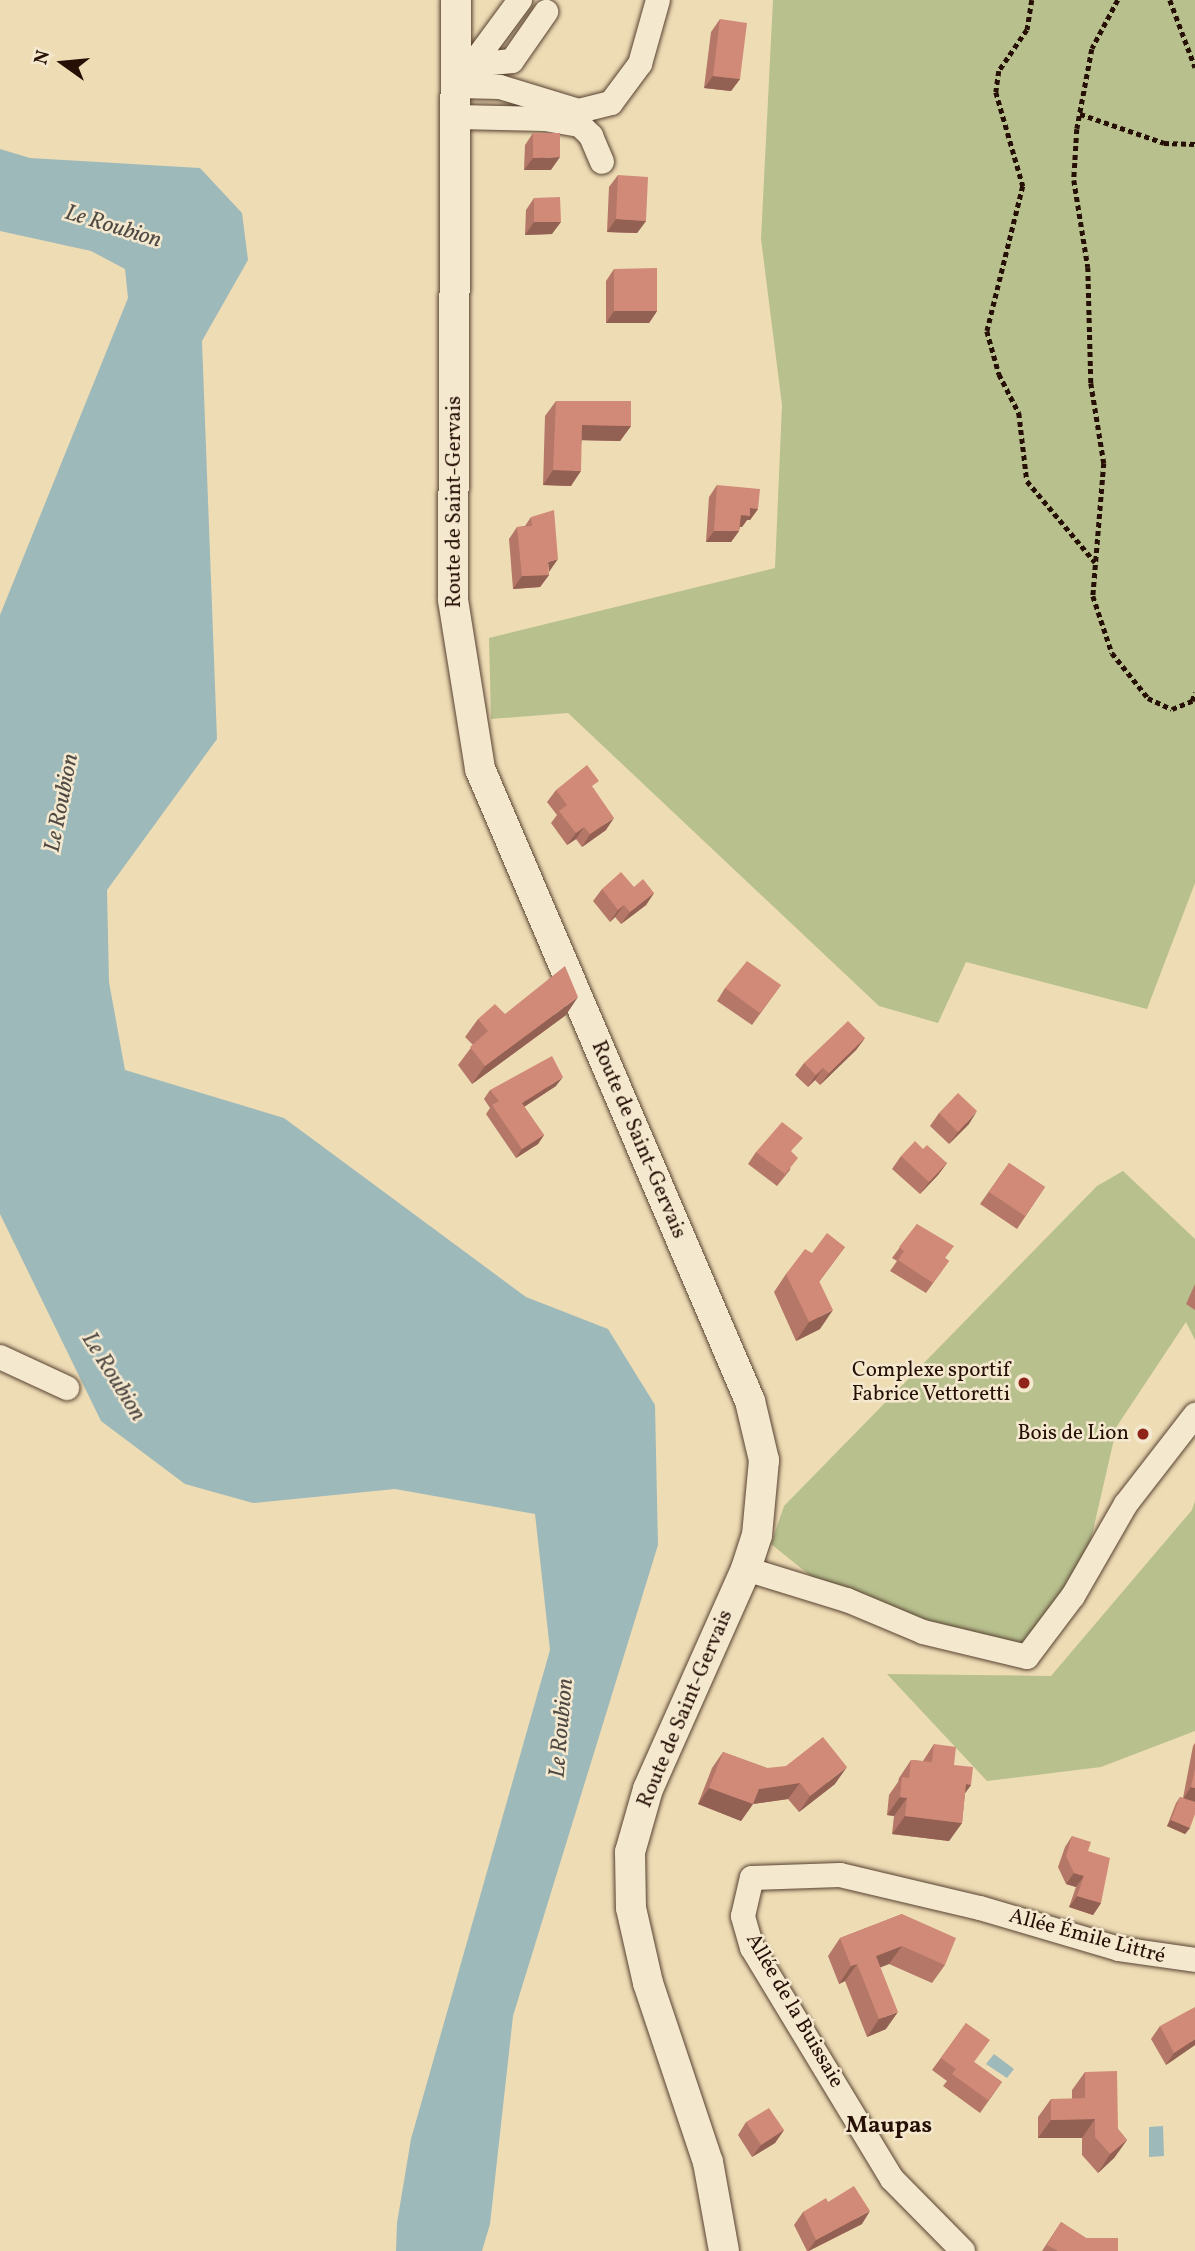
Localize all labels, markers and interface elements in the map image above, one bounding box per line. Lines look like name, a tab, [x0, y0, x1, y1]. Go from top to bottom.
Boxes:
north arrow	[28, 28, 98, 98]
text: N	[28, 48, 57, 68]
water label: Le Roubion	[61, 199, 165, 255]
street label: Route de Saint-Gervais	[442, 396, 468, 608]
water label: Le Roubion	[39, 751, 85, 855]
street label: Route de Saint-Gervais	[585, 1037, 691, 1243]
water label: Le Roubion	[75, 1327, 151, 1427]
place label: Complexe sportif Fabrice Vettoretti	[851, 1358, 1010, 1408]
marker: Complexe sportif Fabrice Vettoretti	[1016, 1375, 1032, 1391]
place label: Bois de Lion	[1017, 1421, 1129, 1447]
marker: Bois de Lion	[1135, 1426, 1151, 1442]
street label: Route de Saint-Gervais	[633, 1606, 739, 1812]
water label: Le Roubion	[544, 1677, 580, 1779]
street label: Allée Émile Littré	[1006, 1904, 1168, 1970]
street label: Allée de la Buissaie	[740, 1929, 848, 2093]
district label: Maupas	[846, 2112, 932, 2140]

